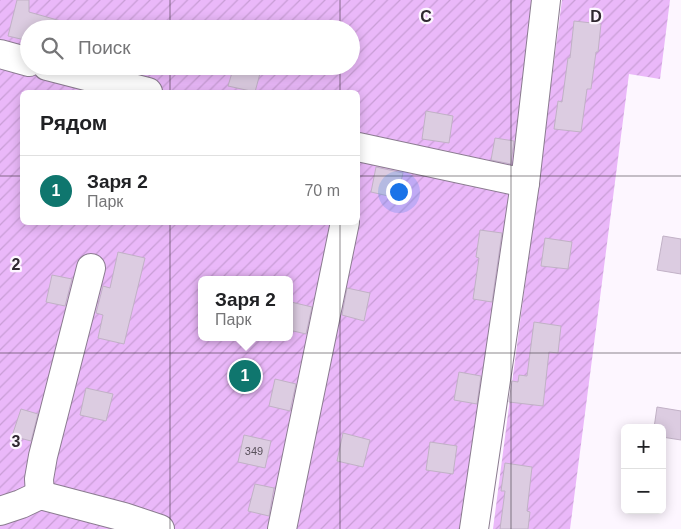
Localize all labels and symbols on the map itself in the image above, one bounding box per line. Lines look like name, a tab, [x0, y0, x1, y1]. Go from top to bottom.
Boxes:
text: C	[420, 8, 432, 25]
text: D	[590, 8, 602, 25]
your location	[386, 179, 412, 205]
text: 2	[12, 256, 21, 273]
pin: 1	[229, 357, 261, 395]
text: 3	[12, 433, 21, 450]
house number: 349	[245, 445, 263, 457]

